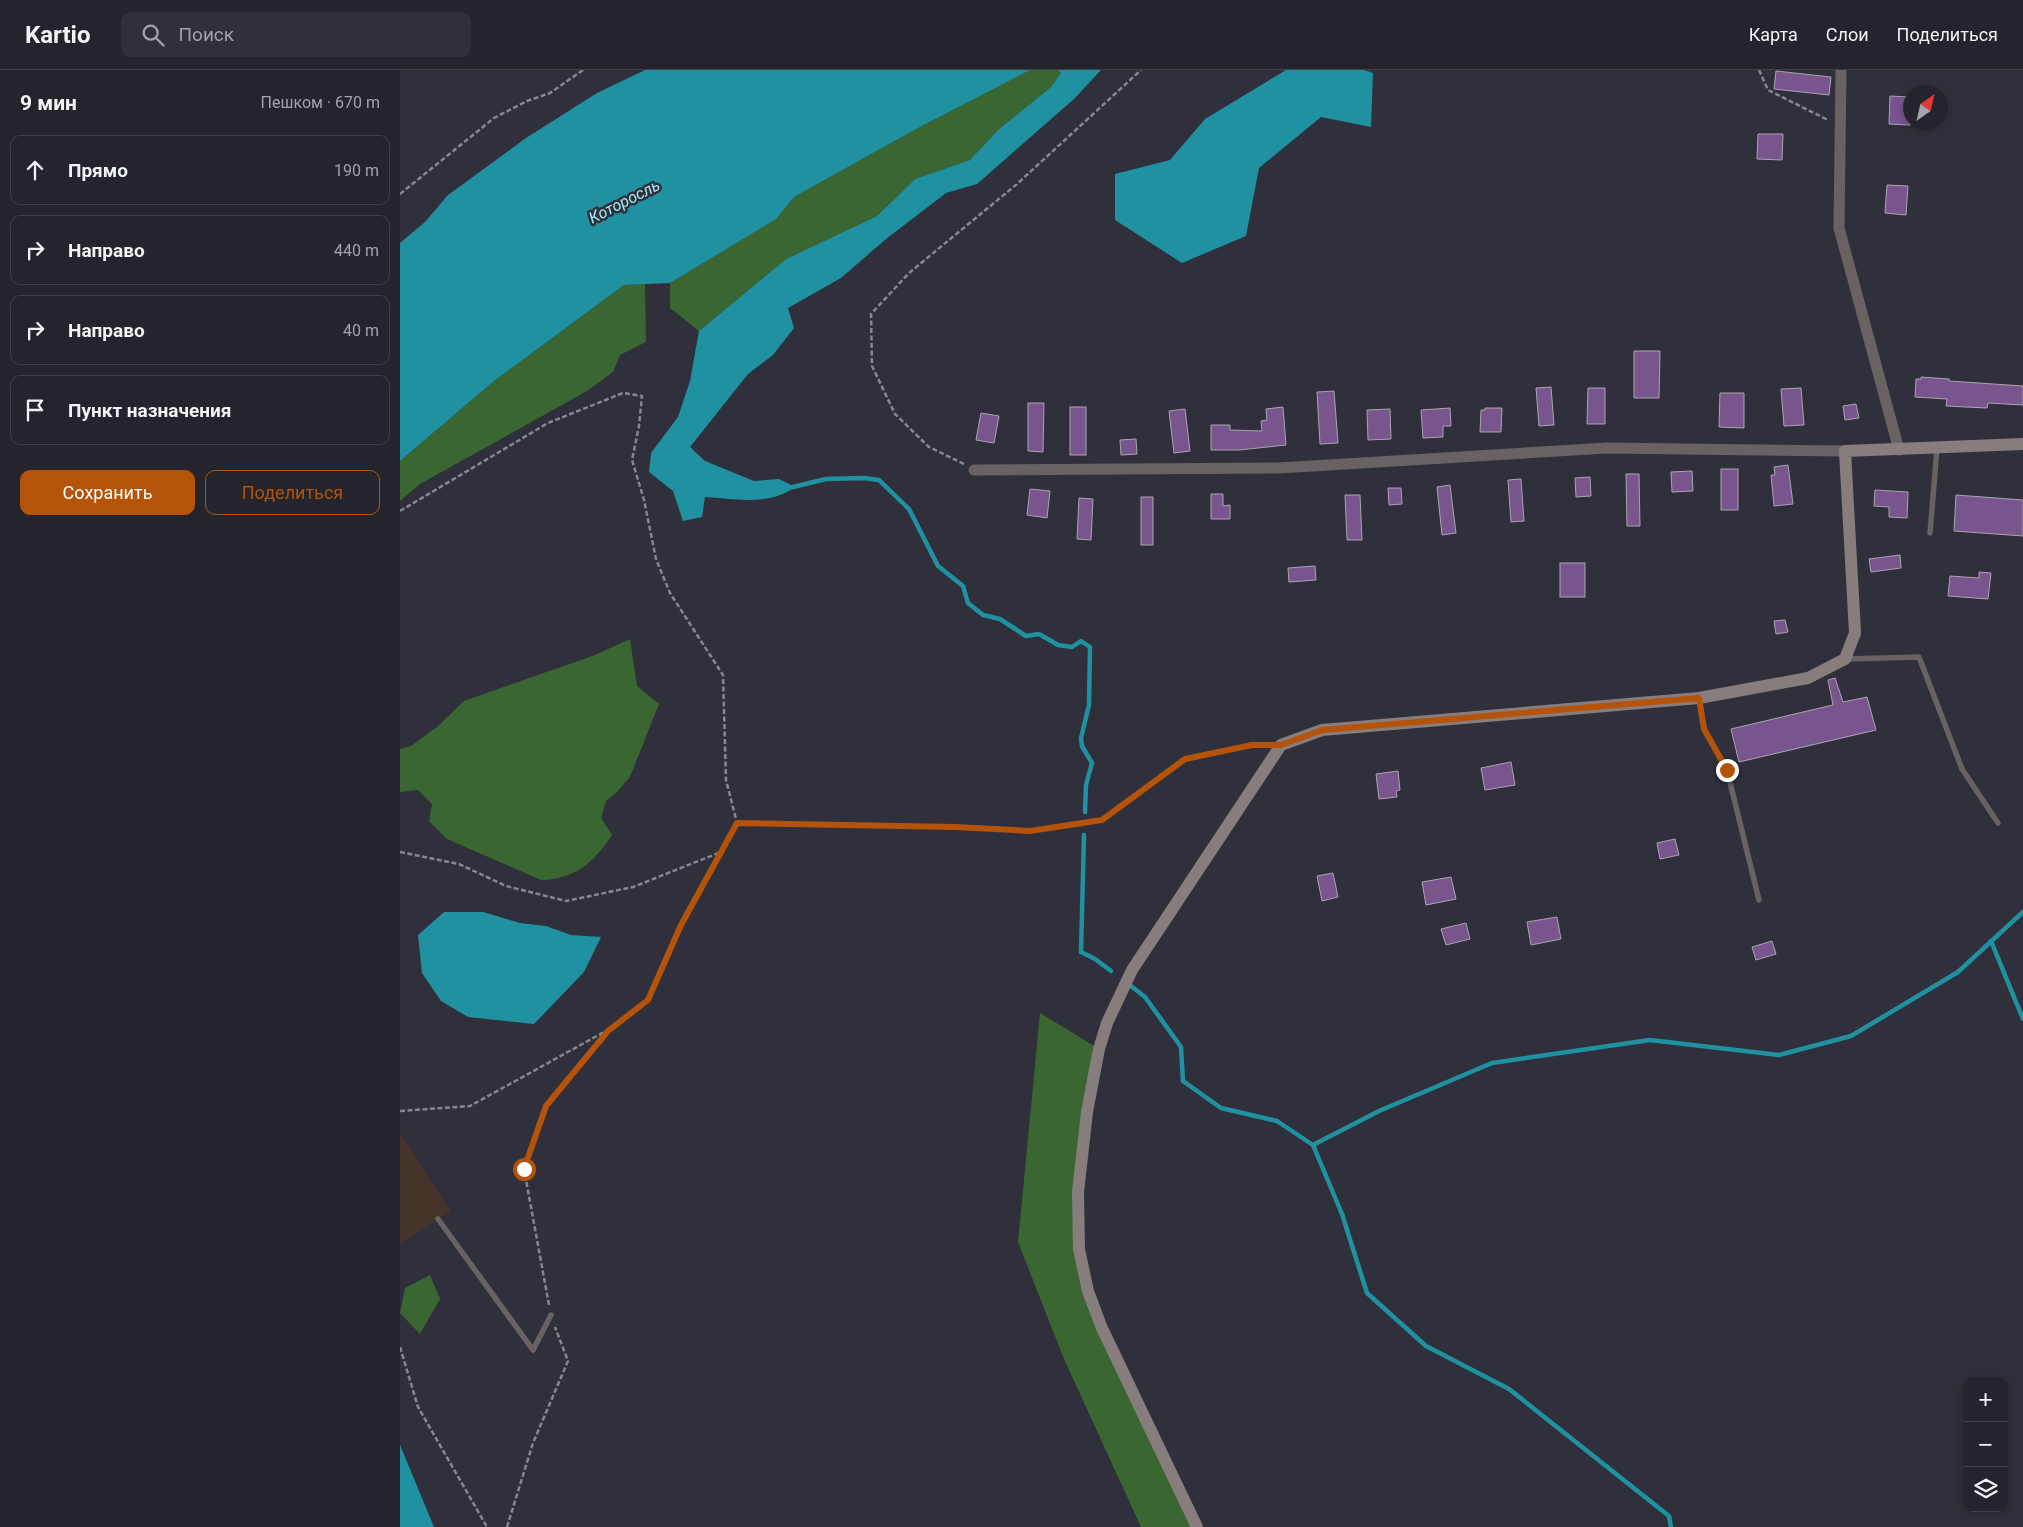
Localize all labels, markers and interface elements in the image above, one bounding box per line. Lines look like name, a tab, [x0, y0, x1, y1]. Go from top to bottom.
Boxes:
search box	[121, 12, 471, 57]
text: Kartio	[25, 21, 91, 49]
icon: search	[139, 21, 167, 49]
text: Поиск	[179, 23, 234, 46]
text: Карта	[1749, 24, 1798, 45]
text: Слои	[1826, 24, 1869, 45]
text: Поделиться	[1897, 24, 1998, 45]
north arrow	[1903, 85, 1948, 130]
text: 9 мин	[20, 91, 77, 115]
text: Пешком · 670 m	[261, 93, 380, 112]
icon: ahead	[21, 156, 49, 184]
text: Прямо	[68, 159, 128, 182]
text: 190 m	[334, 161, 379, 180]
water label: Которосль	[585, 175, 663, 228]
icon: right	[21, 236, 49, 264]
text: Направо	[68, 239, 145, 262]
text: 440 m	[334, 241, 379, 260]
icon: right	[21, 316, 49, 344]
text: Направо	[68, 319, 145, 342]
text: 40 m	[343, 321, 379, 340]
icon: arrive	[21, 396, 49, 424]
text: Пункт назначения	[68, 399, 231, 422]
button: Сохранить	[20, 470, 195, 515]
button: Поделиться	[205, 470, 380, 515]
route end	[1716, 759, 1739, 782]
route start	[513, 1158, 536, 1181]
map controls	[1963, 1377, 2008, 1512]
button: +	[1963, 1377, 2008, 1422]
button: −	[1963, 1422, 2008, 1467]
button: layers	[1963, 1467, 2008, 1512]

